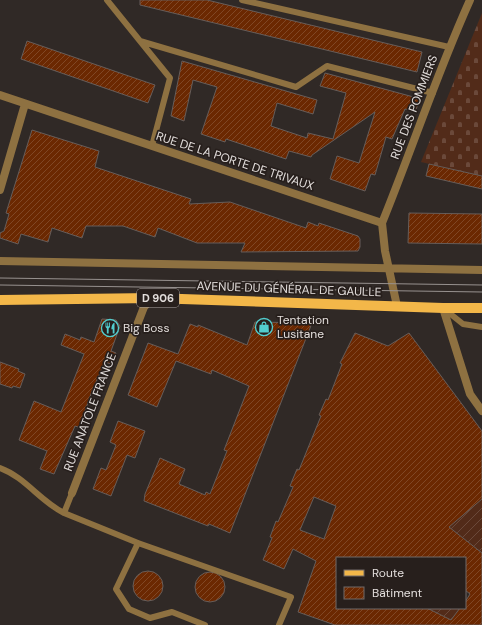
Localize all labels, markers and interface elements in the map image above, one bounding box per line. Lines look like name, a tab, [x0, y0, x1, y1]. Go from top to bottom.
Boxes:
street label: RUE DES POMMIERS	[387, 53, 441, 161]
street label: RUE DE LA PORTE DE TRIVAUX	[154, 128, 316, 194]
street label: AVENUE DU GÉNÉRAL DE GAULLE	[196, 278, 382, 300]
road number: D 906	[137, 289, 179, 307]
place label: Tentation Lusitane	[277, 312, 329, 342]
shop icon: Tentation Lusitane	[254, 317, 274, 337]
restaurant icon: Big Boss	[100, 318, 120, 338]
place label: Big Boss	[123, 320, 169, 336]
street label: RUE ANATOLE FRANCE	[60, 350, 120, 473]
legend	[336, 557, 466, 609]
text: Route	[372, 565, 404, 581]
text: Bâtiment	[372, 585, 423, 601]

